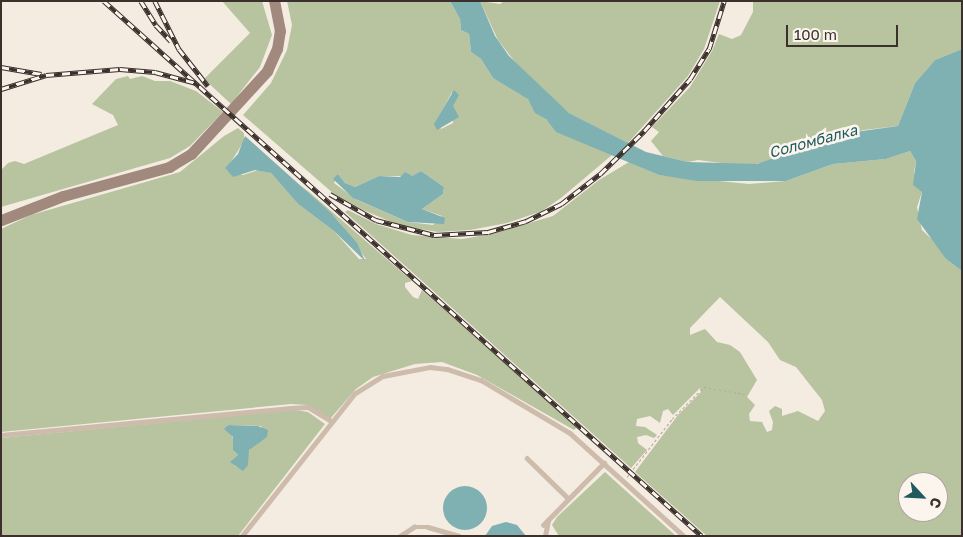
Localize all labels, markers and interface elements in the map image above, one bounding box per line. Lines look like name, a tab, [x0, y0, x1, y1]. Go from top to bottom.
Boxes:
scale bar	[788, 15, 900, 47]
text: 100 m	[794, 25, 837, 43]
water label: Соломбалка	[767, 121, 859, 161]
north arrow	[898, 472, 948, 522]
text: С	[926, 495, 946, 511]

